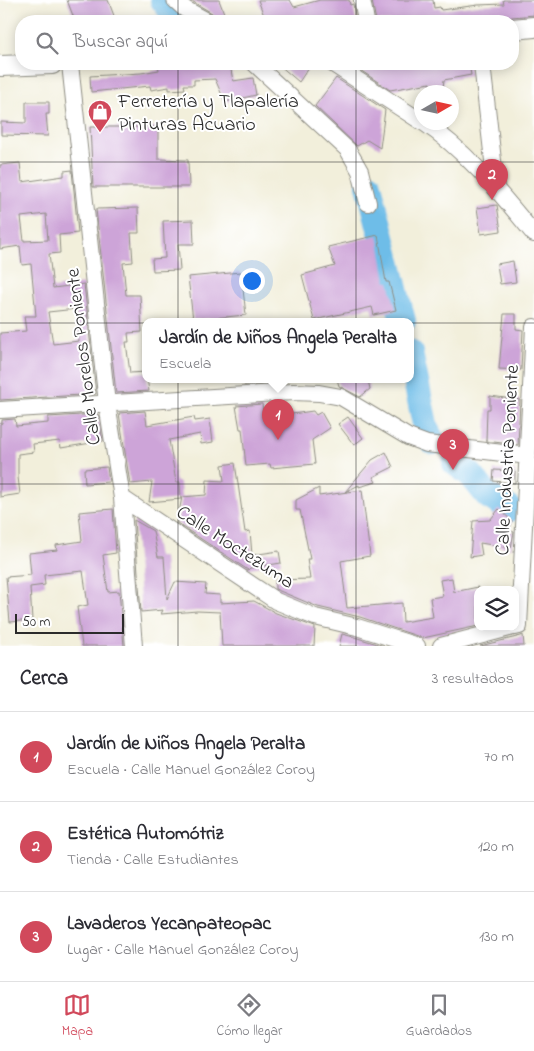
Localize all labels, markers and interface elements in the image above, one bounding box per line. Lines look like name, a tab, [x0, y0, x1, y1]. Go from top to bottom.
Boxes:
search box	[15, 15, 519, 70]
icon: search	[33, 29, 61, 57]
text: Buscar aquí	[73, 29, 168, 56]
north arrow	[414, 85, 459, 130]
place label: Ferretería y Tlapalería Pinturas Acuario	[117, 88, 299, 140]
shop icon: Ferretería y Tlapalería Pinturas Acuario	[87, 99, 113, 133]
pin: 2	[476, 159, 508, 200]
street label: Calle Morelos Poniente	[59, 267, 110, 447]
your location	[239, 268, 265, 294]
popup	[142, 318, 414, 383]
text: Jardín de Niños Angela Peralta	[159, 325, 397, 352]
text: Escuela	[159, 352, 211, 376]
street label: Calle Industria Poniente	[489, 364, 528, 556]
pin: 1	[262, 399, 294, 440]
pin: 3	[437, 429, 469, 470]
street label: Calle Moctezuma	[170, 499, 299, 597]
map controls	[474, 586, 519, 631]
button: layers	[474, 586, 519, 631]
scale bar	[15, 611, 124, 634]
text: 50 m	[22, 612, 50, 633]
text: Cerca	[20, 664, 68, 694]
text: 3 resultados	[432, 667, 514, 691]
text: Jardín de Niños Angela Peralta	[67, 731, 305, 758]
text: 1	[33, 745, 39, 769]
text: 70 m	[484, 745, 514, 769]
text: Escuela · Calle Manuel González Coroy	[67, 758, 315, 782]
text: Estética Automótriz	[67, 821, 223, 848]
text: 2	[32, 835, 40, 859]
text: 120 m	[478, 835, 514, 859]
text: Tienda · Calle Estudiantes	[67, 848, 239, 872]
text: Lavaderos Yecanpateopac	[67, 911, 271, 938]
text: 3	[33, 925, 39, 949]
text: 130 m	[479, 925, 514, 949]
text: Lugar · Calle Manuel González Coroy	[67, 938, 298, 962]
tab: Mapa	[62, 991, 93, 1042]
tab: Cómo llegar	[217, 991, 282, 1042]
tab: Guardados	[406, 991, 472, 1042]

